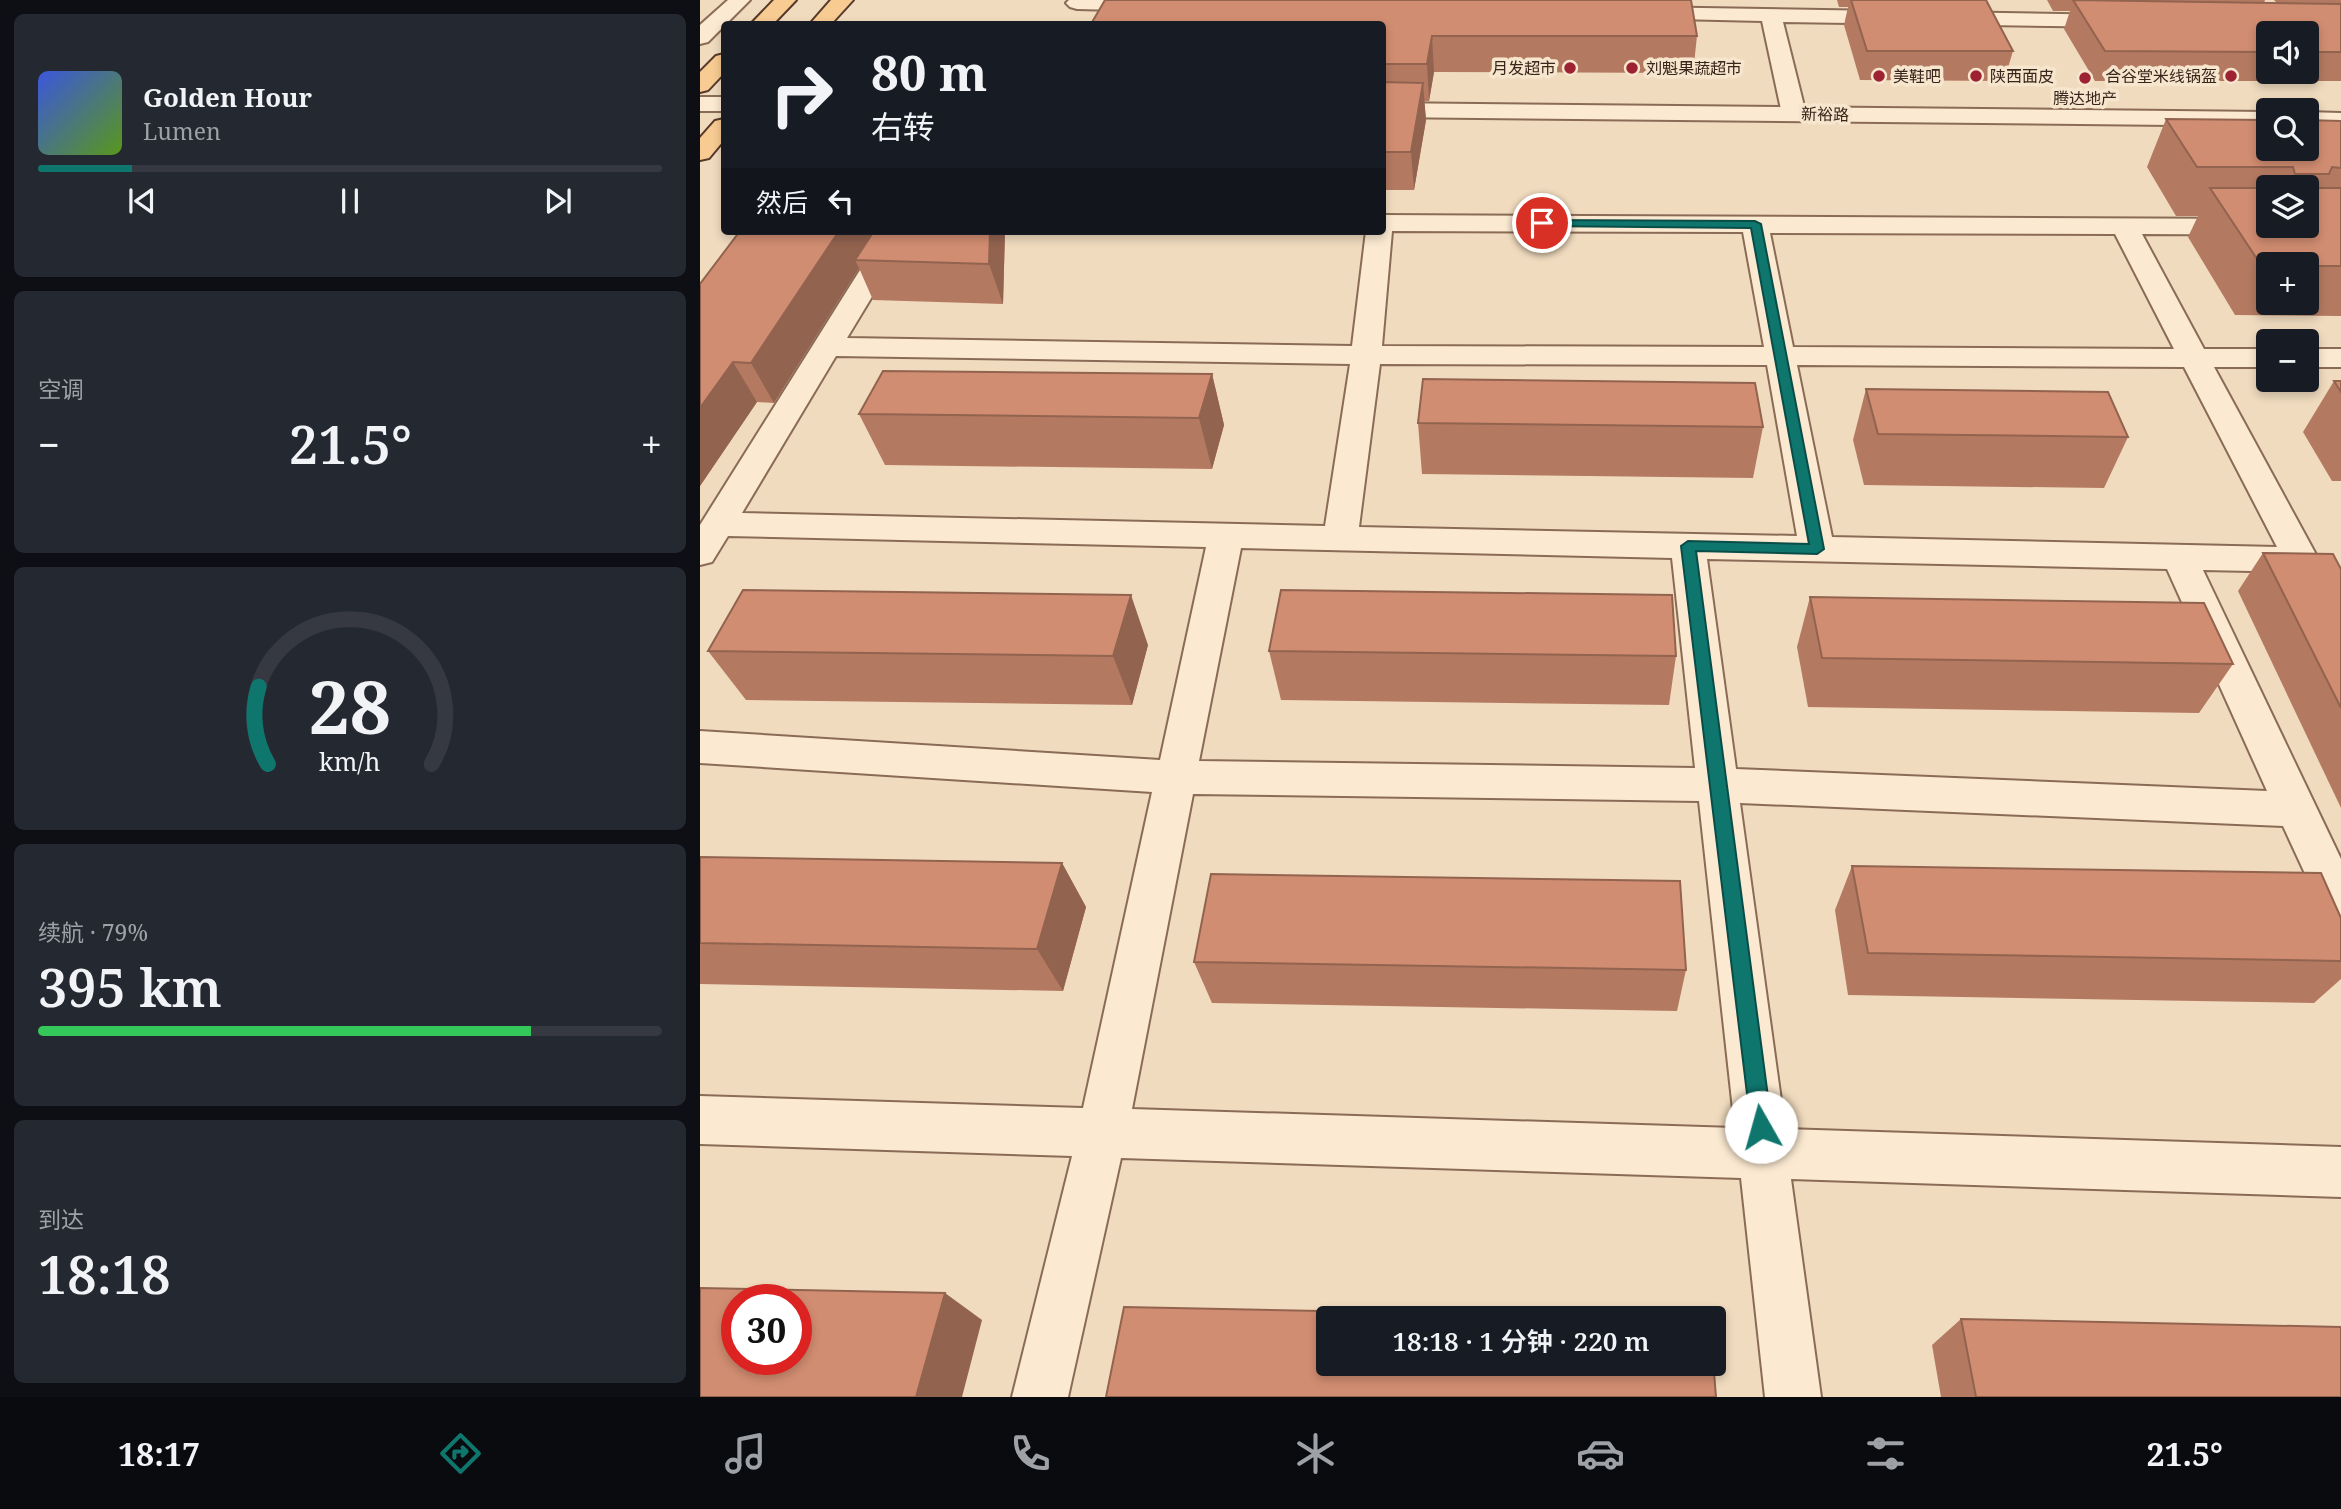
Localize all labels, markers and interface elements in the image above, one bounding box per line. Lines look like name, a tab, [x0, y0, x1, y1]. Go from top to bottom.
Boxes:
map controls	[2256, 21, 2319, 392]
button: sound	[2256, 21, 2319, 84]
text: 80 m	[871, 39, 987, 105]
icon: right	[756, 49, 847, 140]
place label: 月发超市	[1492, 57, 1556, 79]
place label: 刘魁果蔬超市	[1646, 57, 1742, 79]
marker: 月发超市	[1562, 60, 1578, 76]
marker: 刘魁果蔬超市	[1624, 60, 1640, 76]
place label: 美鞋吧	[1893, 65, 1941, 87]
place label: 陕西面皮	[1990, 65, 2054, 87]
place label: 合谷堂米线锅盔	[2105, 65, 2217, 87]
marker: 美鞋吧	[1871, 68, 1887, 84]
marker: 陕西面皮	[1968, 68, 1984, 84]
marker: 合谷堂米线锅盔	[2223, 68, 2239, 84]
marker: 腾达地产	[2077, 70, 2093, 86]
text: Golden Hour	[143, 79, 312, 115]
place label: 腾达地产	[2053, 87, 2117, 109]
button: search	[2256, 98, 2319, 161]
street label: 新裕路	[1801, 103, 1849, 125]
text: 右转	[871, 105, 935, 148]
text: Lumen	[143, 115, 221, 147]
button: layers	[2256, 175, 2319, 238]
icon: previous	[123, 182, 161, 220]
icon: pause	[331, 182, 369, 220]
icon: next	[539, 182, 577, 220]
icon: left	[822, 182, 860, 220]
text: 然后	[756, 184, 808, 220]
pin	[1512, 193, 1572, 253]
icon: arrive	[1523, 204, 1561, 242]
button: +	[2256, 252, 2319, 315]
button: −	[2256, 329, 2319, 392]
text: 空调	[38, 373, 84, 405]
text: 21.5°	[289, 408, 412, 479]
text: −	[38, 418, 60, 470]
text: +	[641, 418, 662, 470]
text: 28	[309, 657, 391, 756]
text: km/h	[319, 744, 381, 778]
text: 续航 · 79%	[38, 916, 148, 948]
text: 395 km	[38, 951, 222, 1022]
position arrow	[1724, 1090, 1798, 1164]
text: 到达	[38, 1203, 84, 1235]
text: 18:18	[38, 1238, 171, 1309]
speed limit sign: 30	[721, 1284, 812, 1375]
text: 18:18 · 1 分钟 · 220 m	[1392, 1323, 1650, 1359]
icon: directions	[436, 1429, 485, 1478]
icon: music	[721, 1429, 770, 1478]
icon: phone	[1006, 1429, 1055, 1478]
icon: climate	[1291, 1429, 1340, 1478]
icon: car	[1576, 1429, 1625, 1478]
icon: filters	[1861, 1429, 1910, 1478]
text: 18:17	[118, 1432, 200, 1475]
text: 21.5°	[2146, 1432, 2223, 1475]

